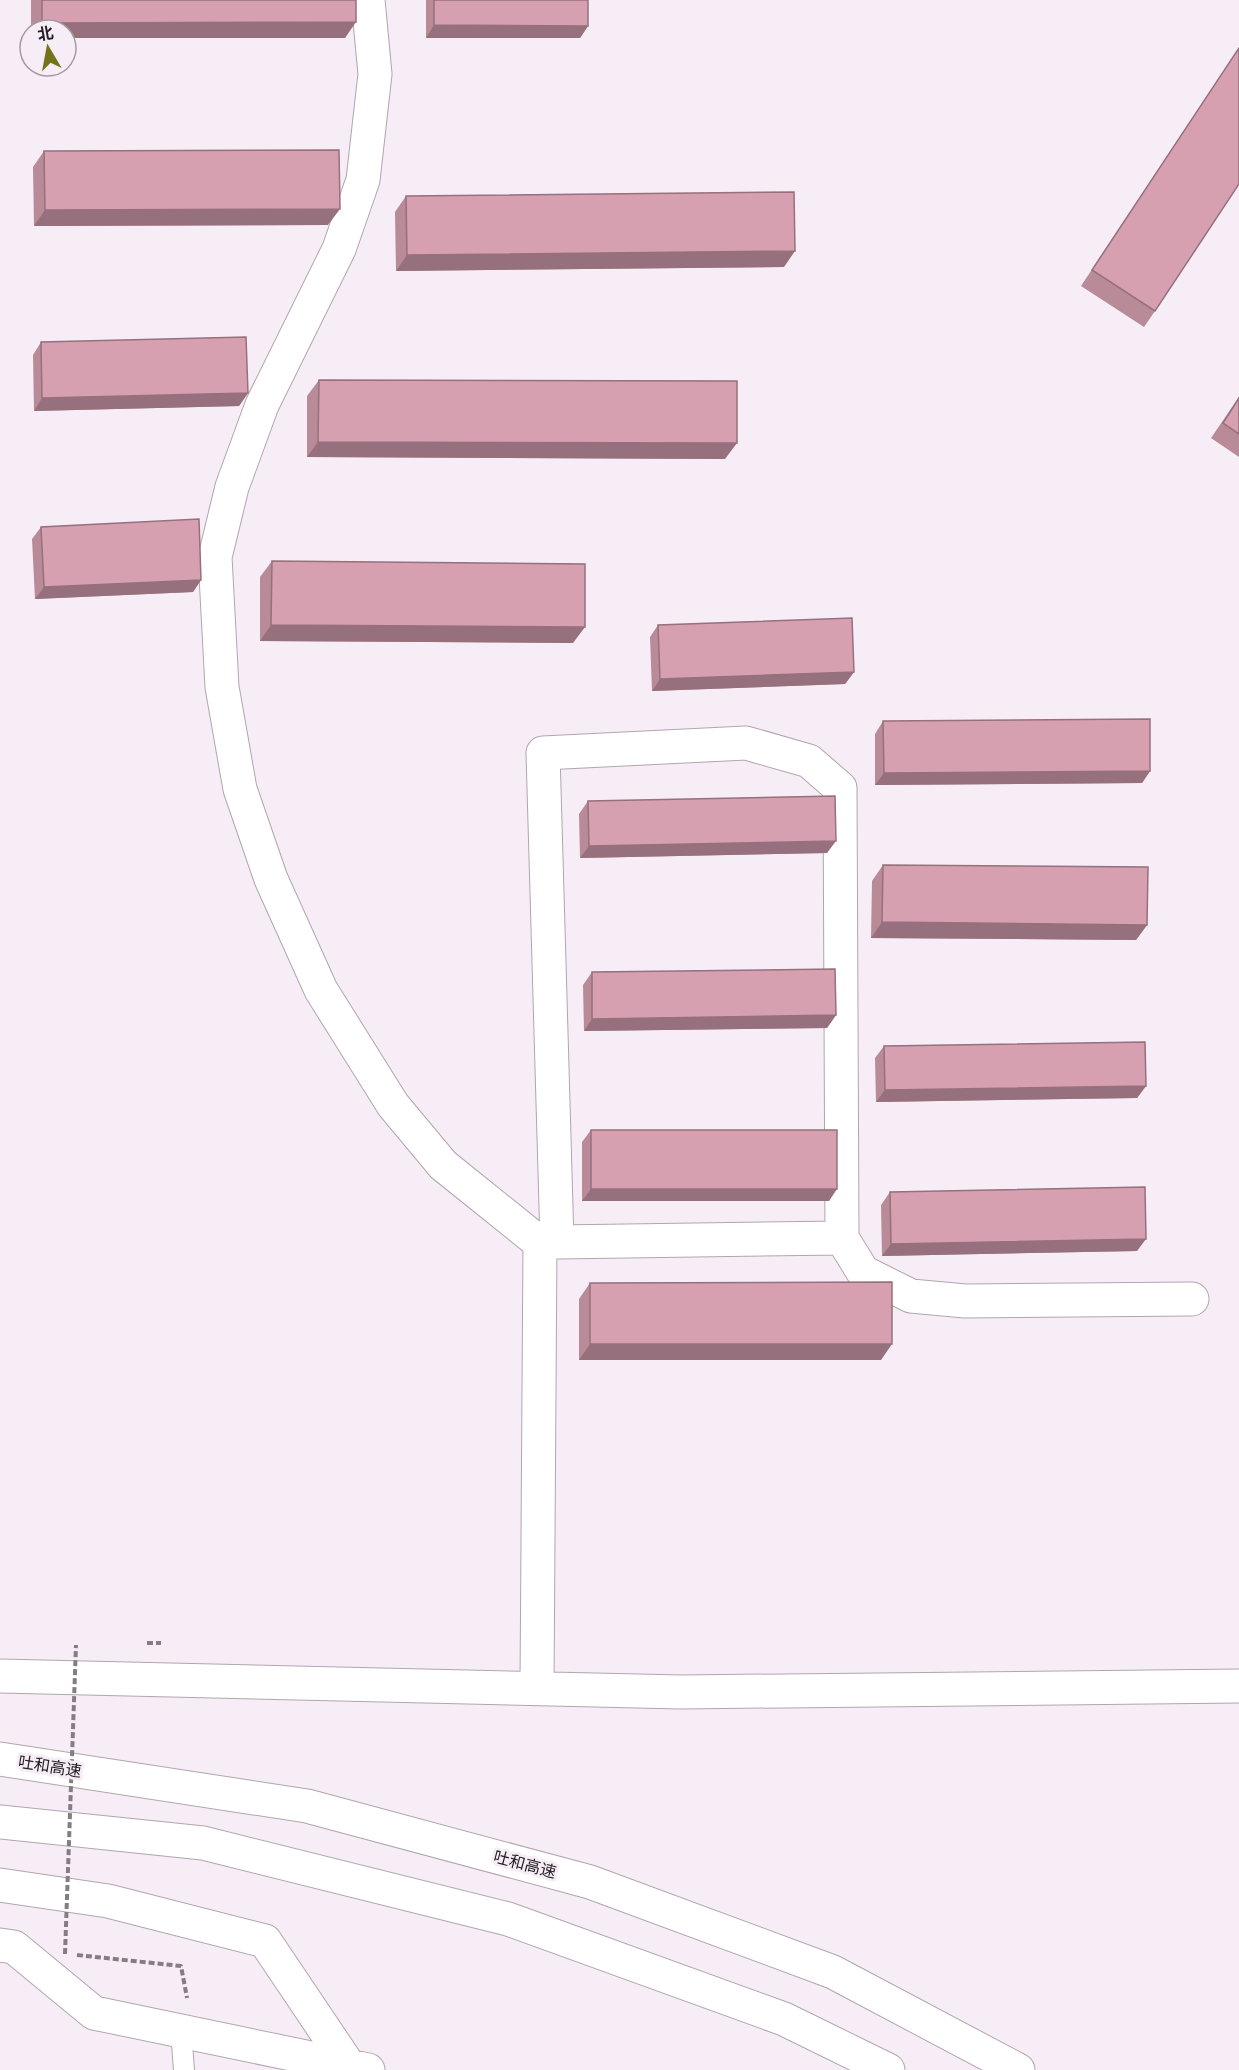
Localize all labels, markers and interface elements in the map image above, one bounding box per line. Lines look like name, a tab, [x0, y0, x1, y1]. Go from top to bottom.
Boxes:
north arrow	[18, 18, 78, 78]
text: 北	[36, 23, 55, 44]
street label: 吐和高速	[17, 1752, 83, 1781]
street label: 吐和高速	[491, 1847, 558, 1882]

